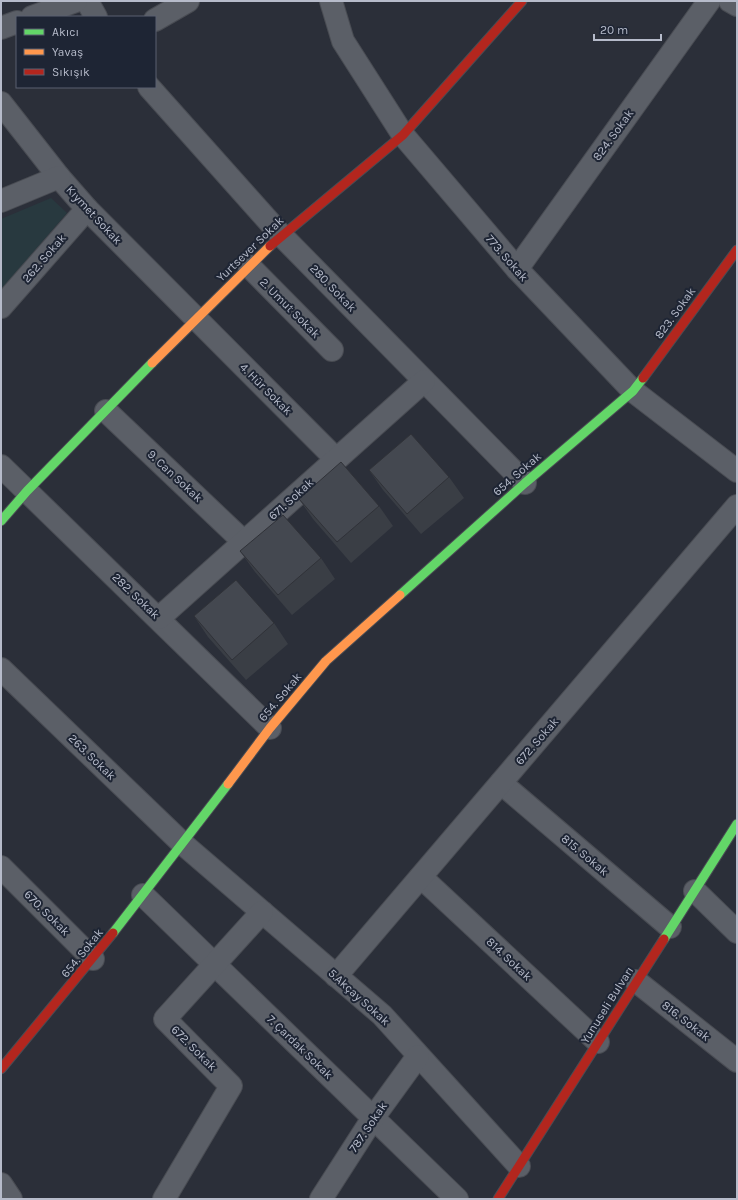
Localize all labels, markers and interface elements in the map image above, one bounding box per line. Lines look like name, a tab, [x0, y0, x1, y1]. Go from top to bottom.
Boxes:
legend	[16, 16, 156, 88]
scale bar	[594, 16, 661, 42]
text: 20 m	[600, 23, 628, 37]
text: Akıcı	[52, 25, 79, 39]
text: Yavaş	[52, 45, 83, 59]
text: Sıkışık	[52, 65, 90, 79]
street label: 824. Sokak	[590, 106, 636, 163]
street label: Kıymet Sokak	[63, 183, 125, 247]
street label: Yurtsever Sokak	[214, 213, 287, 284]
street label: 262. Sokak	[19, 231, 69, 285]
street label: 773. Sokak	[483, 232, 531, 284]
street label: 280. Sokak	[307, 261, 359, 315]
street label: 2. Umut Sokak	[257, 275, 323, 341]
street label: 823. Sokak	[652, 284, 699, 342]
street label: 4. Hür Sokak	[237, 360, 295, 418]
street label: 9. Can Sokak	[145, 447, 206, 505]
street label: 654. Sokak	[490, 449, 544, 499]
street label: 671. Sokak	[266, 475, 316, 523]
street label: 282. Sokak	[109, 570, 163, 622]
street label: 654. Sokak	[256, 670, 305, 724]
street label: 672. Sokak	[513, 714, 562, 768]
street label: 263. Sokak	[66, 731, 119, 783]
street label: 815. Sokak	[559, 831, 612, 879]
street label: 670. Sokak	[21, 887, 73, 939]
street label: 654. Sokak	[58, 925, 106, 980]
street label: 814. Sokak	[483, 934, 535, 984]
street label: Yunuseli Bulvarı	[578, 964, 636, 1046]
street label: 5.Akçay Sokak	[325, 966, 393, 1028]
street label: 816. Sokak	[659, 998, 713, 1044]
street label: 7. Çardak Sokak	[264, 1012, 336, 1082]
street label: 672. Sokak	[168, 1022, 220, 1074]
street label: 787. Sokak	[346, 1099, 390, 1155]

